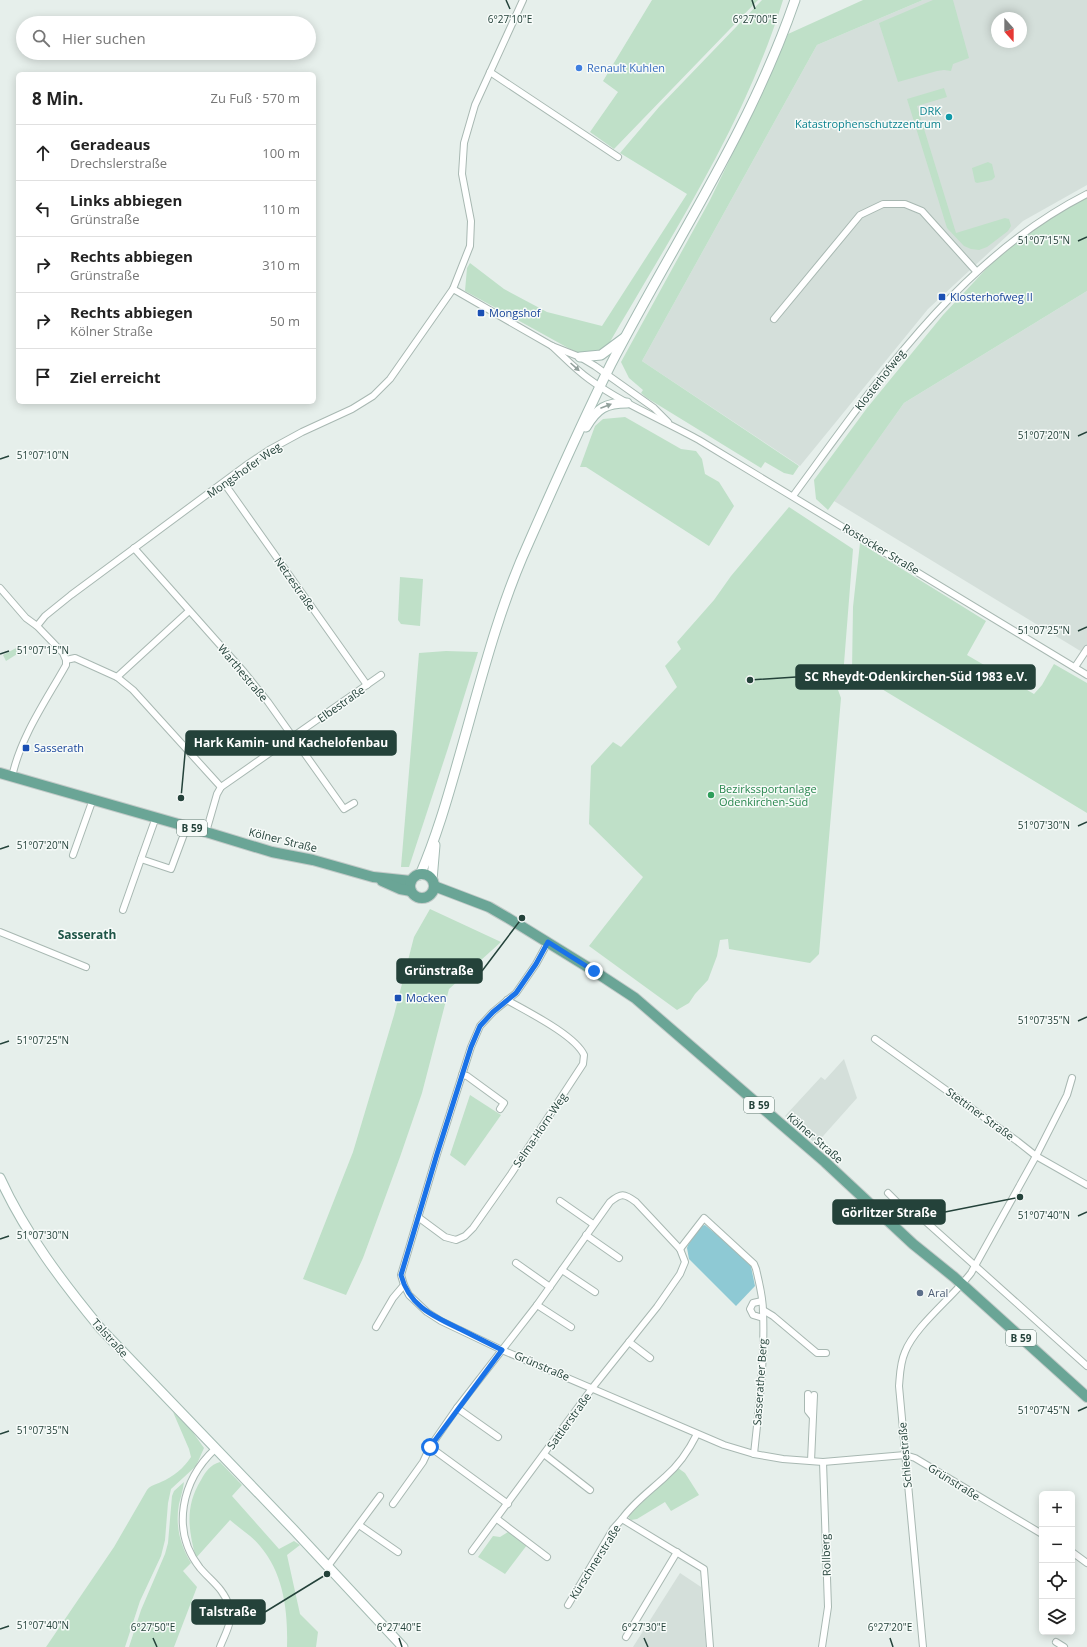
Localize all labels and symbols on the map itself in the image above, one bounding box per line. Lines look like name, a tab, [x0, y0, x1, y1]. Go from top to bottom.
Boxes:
text: 6°27'10"E	[488, 12, 532, 26]
text: 6°27'00"E	[733, 12, 777, 26]
north arrow	[991, 12, 1027, 48]
place label: Renault Kuhlen	[587, 60, 665, 75]
marker: Renault Kuhlen	[574, 63, 584, 73]
place label: DRK Katastrophenschutzzentrum	[795, 103, 941, 131]
marker: DRK Katastrophenschutzzentrum	[944, 112, 954, 122]
text: 51°07'15"N	[1018, 233, 1070, 247]
place label: Klosterhofweg II	[950, 289, 1033, 304]
marker: Klosterhofweg II	[937, 292, 947, 302]
place label: Mongshof	[489, 305, 542, 320]
marker: Mongshof	[476, 308, 486, 318]
street label: Klosterhofweg	[851, 346, 908, 413]
one-way arrow	[571, 362, 580, 371]
one-way arrow	[601, 403, 613, 409]
text: 51°07'20"N	[1018, 428, 1070, 442]
street label: Mongshofer Weg	[204, 438, 284, 501]
text: 51°07'10"N	[17, 448, 69, 462]
street label: Rostocker Straße	[840, 520, 923, 577]
street label: Netzestraße	[271, 554, 319, 614]
text: 51°07'25"N	[1018, 623, 1070, 637]
street label: Warthestraße	[215, 641, 272, 704]
text: 51°07'15"N	[17, 643, 69, 657]
callout: SC Rheydt-Odenkirchen-Süd 1983 e.V.	[796, 665, 1035, 689]
text: SC Rheydt-Odenkirchen-Süd 1983 e.V.	[805, 668, 1027, 685]
street label: Elbestraße	[314, 682, 367, 725]
callout: Hark Kamin- und Kachelofenbau	[186, 731, 396, 755]
text: Hark Kamin- und Kachelofenbau	[194, 734, 388, 751]
place label: Sasserath	[34, 740, 84, 755]
marker: Sasserath	[21, 743, 31, 753]
place label: Bezirkssportanlage Odenkirchen-Süd	[719, 781, 817, 809]
marker: Bezirkssportanlage Odenkirchen-Süd	[706, 790, 716, 800]
text: 51°07'30"N	[1018, 818, 1070, 832]
road number: B 59	[177, 820, 207, 836]
street label: Kölner Straße	[247, 824, 319, 855]
text: 51°07'20"N	[17, 838, 69, 852]
district label: Sasserath	[58, 926, 116, 943]
callout: Grünstraße	[397, 959, 482, 983]
text: Grünstraße	[404, 962, 474, 979]
route end	[585, 962, 603, 980]
place label: Mocken	[406, 990, 446, 1005]
marker: Mocken	[393, 993, 403, 1003]
text: 51°07'35"N	[1018, 1013, 1070, 1027]
text: 51°07'25"N	[17, 1033, 69, 1047]
street label: Stettiner Straße	[943, 1084, 1017, 1143]
street label: Selma-Horn-Weg	[509, 1090, 570, 1170]
road number: B 59	[744, 1097, 774, 1113]
street label: Kölner Straße	[784, 1109, 847, 1166]
callout: Görlitzer Straße	[833, 1200, 945, 1224]
text: Görlitzer Straße	[841, 1204, 937, 1221]
text: 51°07'40"N	[1018, 1208, 1070, 1222]
text: 51°07'30"N	[17, 1228, 69, 1242]
place label: Aral	[928, 1285, 948, 1300]
marker: Aral	[915, 1288, 925, 1298]
street label: Talstraße	[89, 1315, 132, 1360]
road number: B 59	[1006, 1330, 1036, 1346]
street label: Sasserather Berg	[749, 1338, 770, 1426]
street label: Grünstraße	[512, 1347, 572, 1384]
street label: Sattlerstraße	[543, 1390, 594, 1452]
text: 51°07'45"N	[1018, 1403, 1070, 1417]
street label: Schleestraße	[894, 1422, 915, 1489]
text: 51°07'35"N	[17, 1423, 69, 1437]
route start	[421, 1438, 439, 1456]
street label: Grünstraße	[925, 1460, 983, 1504]
street label: Kürschnerstraße	[566, 1522, 624, 1602]
street label: Rollberg	[817, 1534, 834, 1576]
callout: Talstraße	[192, 1600, 265, 1624]
text: Talstraße	[199, 1603, 257, 1620]
text: 51°07'40"N	[17, 1618, 69, 1632]
text: 6°27'50"E	[131, 1620, 175, 1634]
text: 6°27'40"E	[377, 1620, 421, 1634]
text: 6°27'30"E	[622, 1620, 666, 1634]
text: 6°27'20"E	[868, 1620, 912, 1634]

